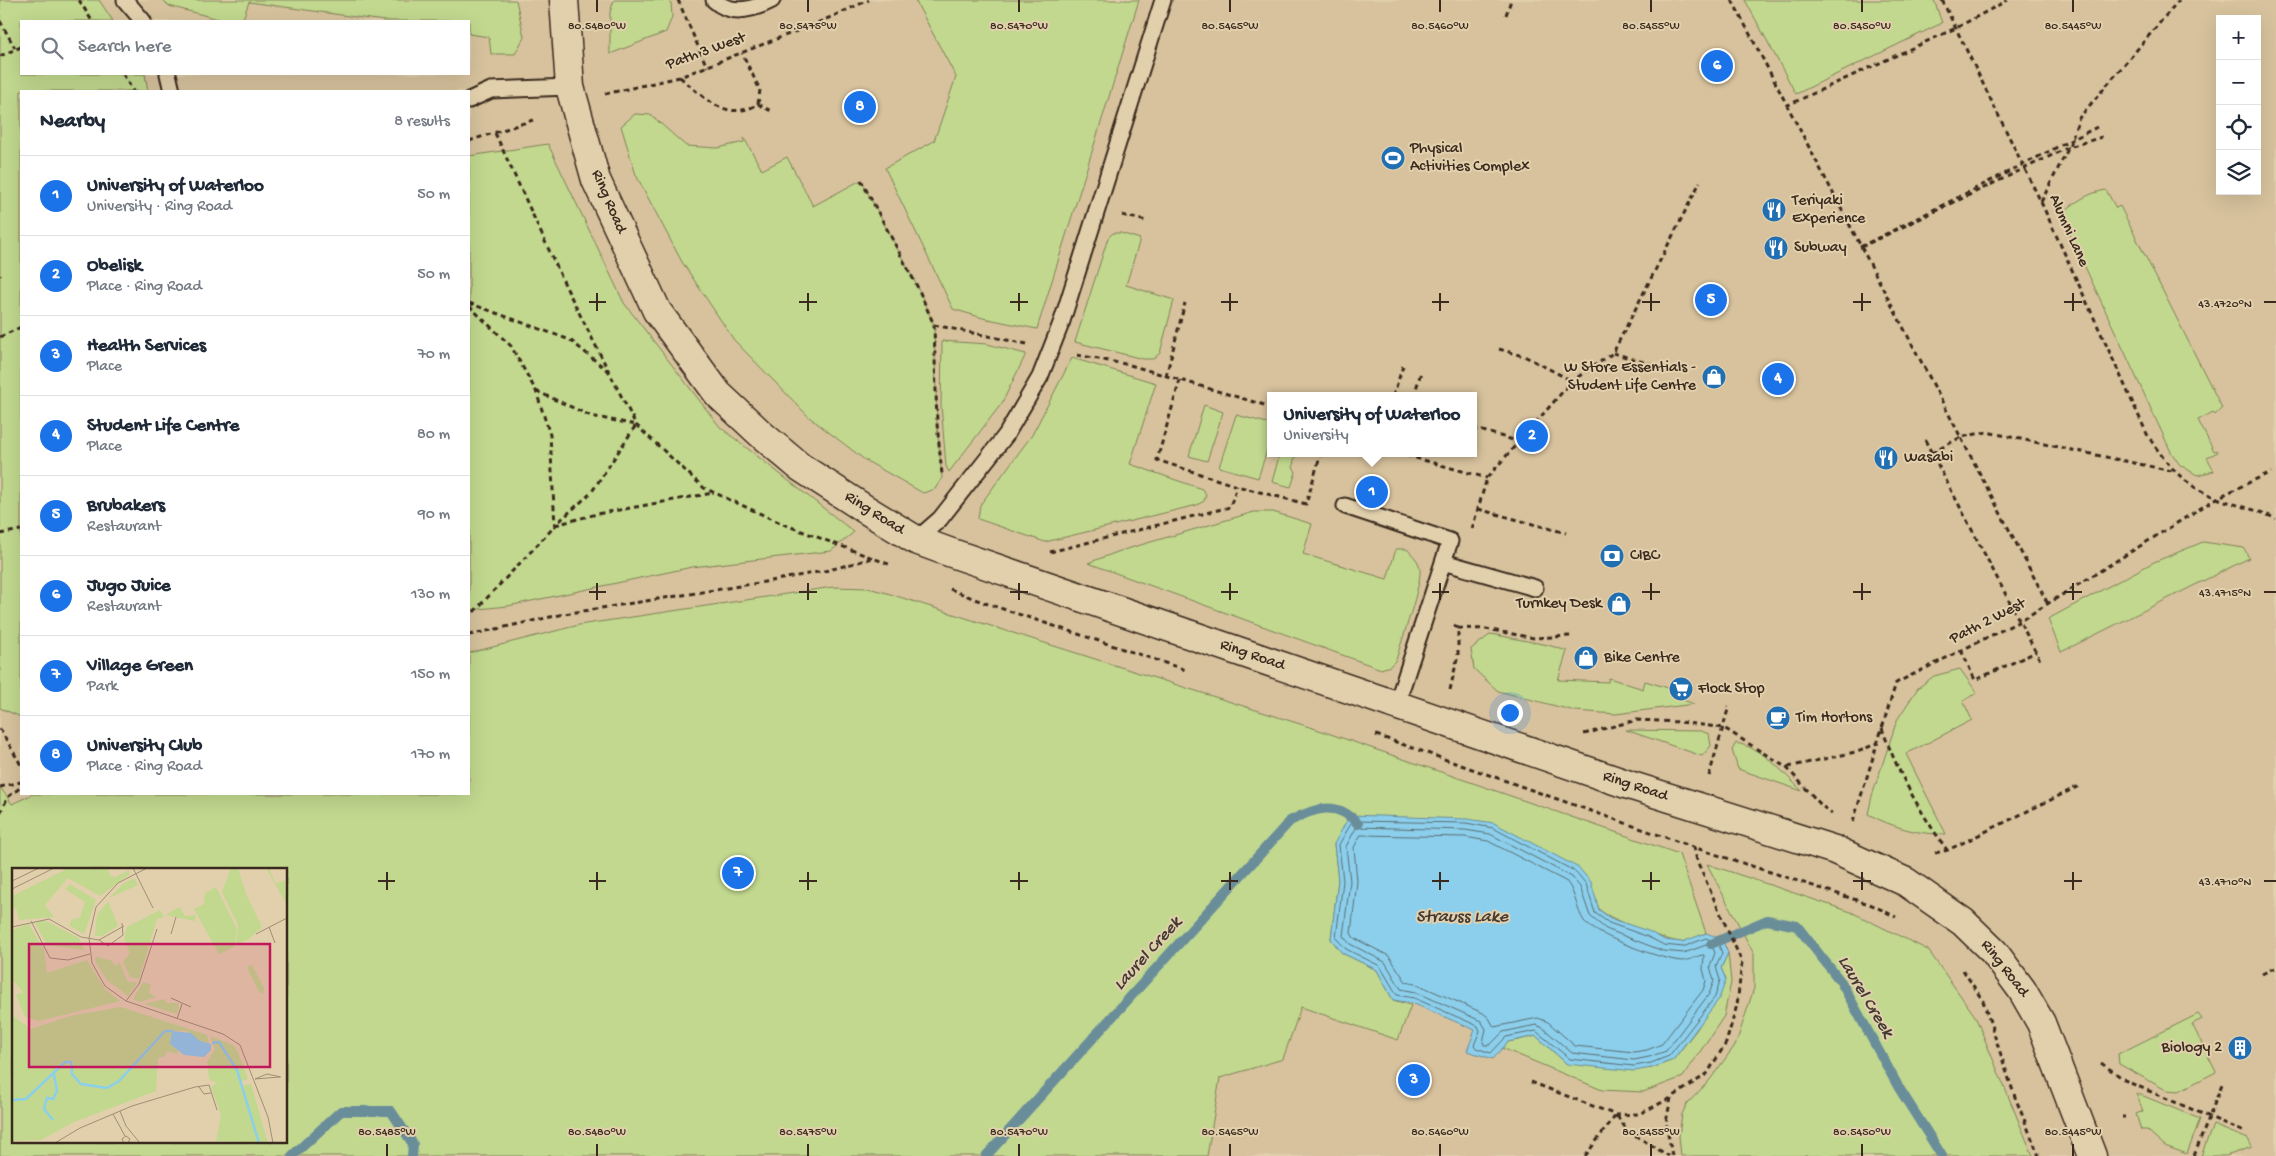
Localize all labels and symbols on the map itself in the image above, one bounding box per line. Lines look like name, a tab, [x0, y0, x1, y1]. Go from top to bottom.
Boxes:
text: 80.5480°W	[568, 20, 626, 34]
text: 80.5475°W	[779, 20, 837, 34]
text: 80.5470°W	[990, 20, 1048, 34]
text: 80.5465°W	[1201, 20, 1259, 34]
text: 80.5460°W	[1411, 20, 1469, 34]
text: 80.5455°W	[1622, 20, 1680, 34]
text: 80.5450°W	[1833, 20, 1891, 34]
text: 80.5445°W	[2045, 20, 2101, 34]
street label: Path 3 West	[663, 28, 750, 75]
pin: 6	[1701, 47, 1733, 85]
pin: 8	[844, 88, 876, 126]
place label: Physical Activities Complex	[1409, 140, 1530, 177]
sports icon: Physical Activities Complex	[1380, 145, 1406, 171]
street label: Ring Road	[586, 167, 631, 238]
place label: Teriyaki Experience	[1791, 192, 1866, 229]
street label: Alumni Lane	[2044, 192, 2093, 271]
restaurant icon: Teriyaki Experience	[1761, 197, 1787, 223]
restaurant icon: Subway	[1763, 235, 1789, 261]
place label: Subway	[1794, 239, 1847, 258]
pin: 5	[1695, 281, 1727, 319]
text: 43.4720°N	[2198, 298, 2252, 312]
place label: W Store Essentials - Student Life Centre	[1564, 359, 1697, 396]
pin: 4	[1762, 360, 1794, 398]
shop icon: W Store Essentials - Student Life Centre	[1701, 364, 1727, 390]
pin: 2	[1516, 417, 1548, 455]
restaurant icon: Wasabi	[1873, 445, 1899, 471]
place label: Wasabi	[1904, 449, 1953, 468]
pin: 1	[1356, 473, 1388, 511]
street label: Ring Road	[840, 488, 909, 541]
bank icon: CIBC	[1599, 543, 1625, 569]
place label: CIBC	[1630, 547, 1661, 566]
text: 43.4715°N	[2199, 587, 2251, 601]
shop icon: Turnkey Desk	[1606, 591, 1632, 617]
street label: Path 2 West	[1946, 594, 2030, 650]
place label: Turnkey Desk	[1515, 595, 1604, 614]
street label: Ring Road	[1217, 636, 1288, 676]
shop icon: Bike Centre	[1573, 645, 1599, 671]
place label: Bike Centre	[1603, 649, 1681, 668]
supermarket icon: Flock Stop	[1668, 676, 1694, 702]
place label: Flock Stop	[1697, 680, 1765, 699]
your location	[1497, 700, 1523, 726]
cafe icon: Tim Hortons	[1765, 705, 1791, 731]
place label: Tim Hortons	[1795, 709, 1873, 728]
street label: Ring Road	[1600, 768, 1671, 807]
pin: 7	[722, 854, 754, 892]
inset map	[12, 868, 288, 1144]
text: 43.4710°N	[2199, 876, 2251, 890]
water label: Strauss Lake	[1416, 907, 1509, 928]
water label: Laurel Creek	[1110, 911, 1188, 995]
street label: Ring Road	[1976, 937, 2033, 1003]
water label: Laurel Creek	[1832, 952, 1899, 1043]
building icon: Biology 2	[2227, 1035, 2253, 1061]
place label: Biology 2	[2161, 1039, 2222, 1058]
pin: 3	[1398, 1061, 1430, 1099]
text: 80.5485°W	[358, 1126, 416, 1140]
text: 80.5480°W	[568, 1126, 626, 1140]
text: 80.5475°W	[779, 1126, 837, 1140]
text: 80.5470°W	[990, 1126, 1048, 1140]
text: 80.5465°W	[1201, 1126, 1259, 1140]
text: 80.5460°W	[1411, 1126, 1469, 1140]
text: 80.5455°W	[1622, 1126, 1680, 1140]
text: 80.5450°W	[1833, 1126, 1891, 1140]
text: 80.5445°W	[2045, 1126, 2101, 1140]

